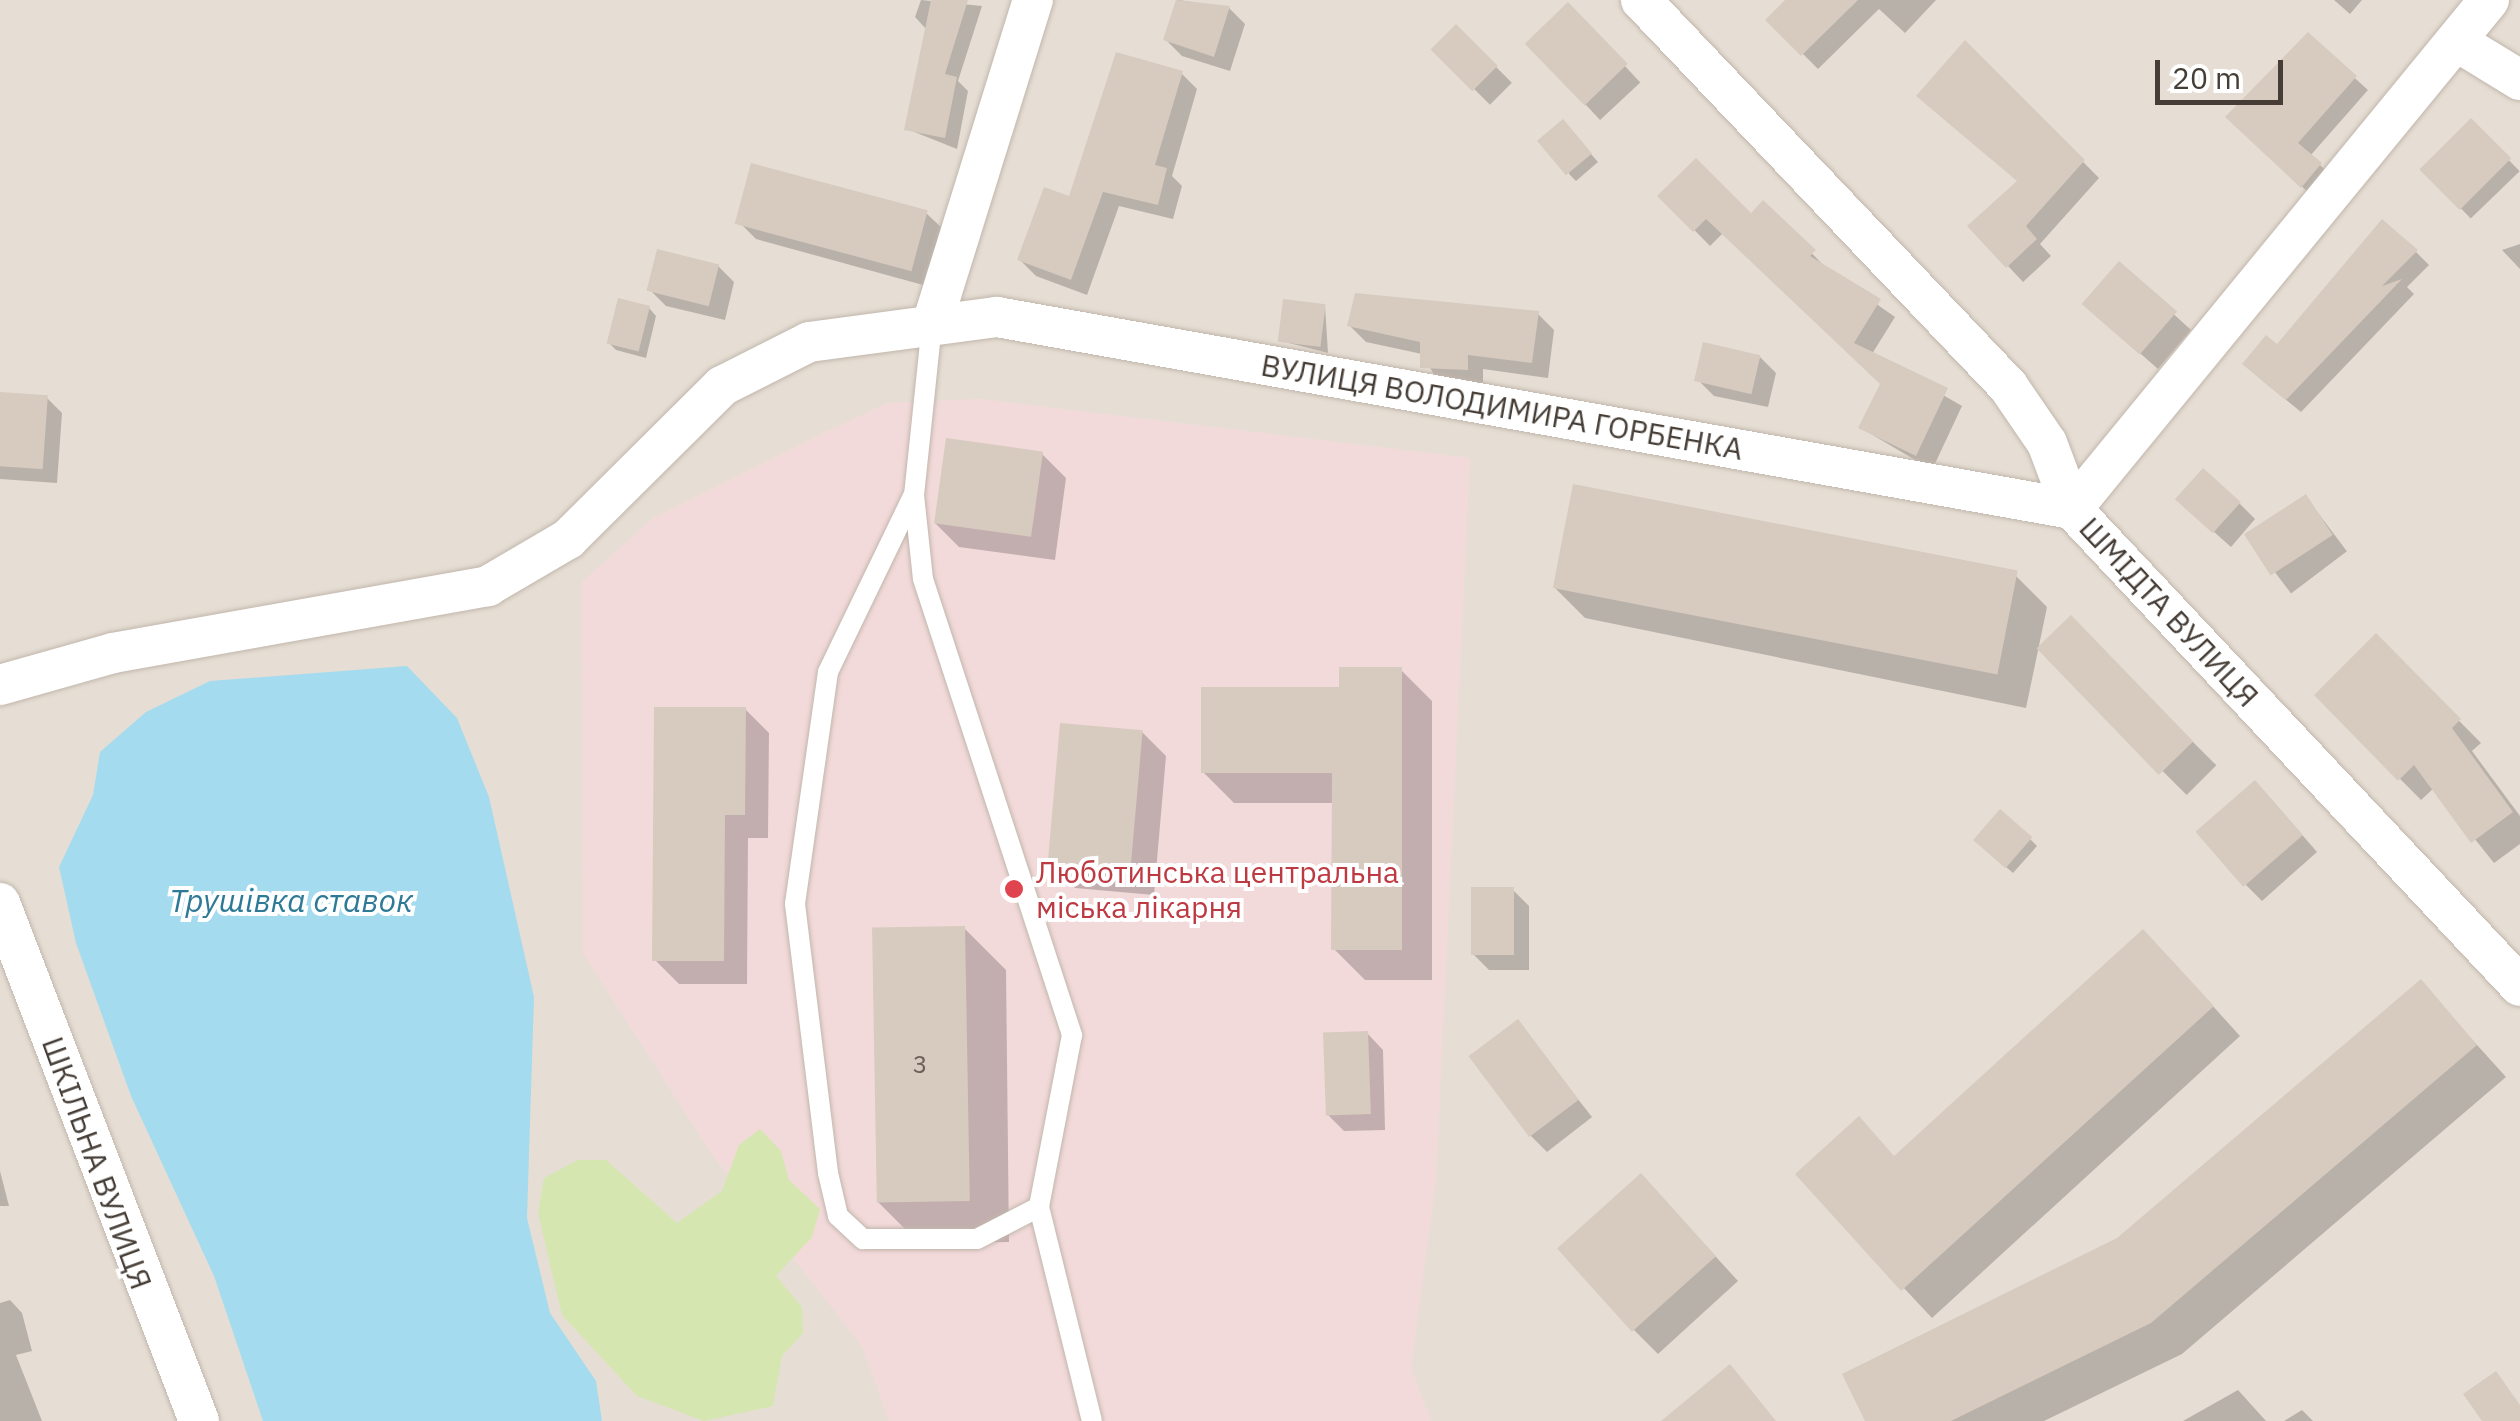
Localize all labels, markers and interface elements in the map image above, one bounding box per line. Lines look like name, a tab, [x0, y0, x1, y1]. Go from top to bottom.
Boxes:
scale bar	[2160, 40, 2288, 102]
text: 20 m	[2172, 58, 2241, 97]
street label: ВУЛИЦЯ ВОЛОДИМИРА ГОРБЕНКА	[1258, 347, 1746, 467]
street label: ШМІДТА ВУЛИЦЯ	[2072, 510, 2266, 714]
place label: Люботинська центральна міська лікарня	[1036, 854, 1399, 924]
marker: Люботинська центральна міська лікарня	[1001, 876, 1027, 902]
water label: Трушівка ставок	[169, 881, 413, 919]
street label: ШКІЛЬНА ВУЛИЦЯ	[35, 1032, 159, 1294]
house number: 3	[913, 1049, 927, 1079]

